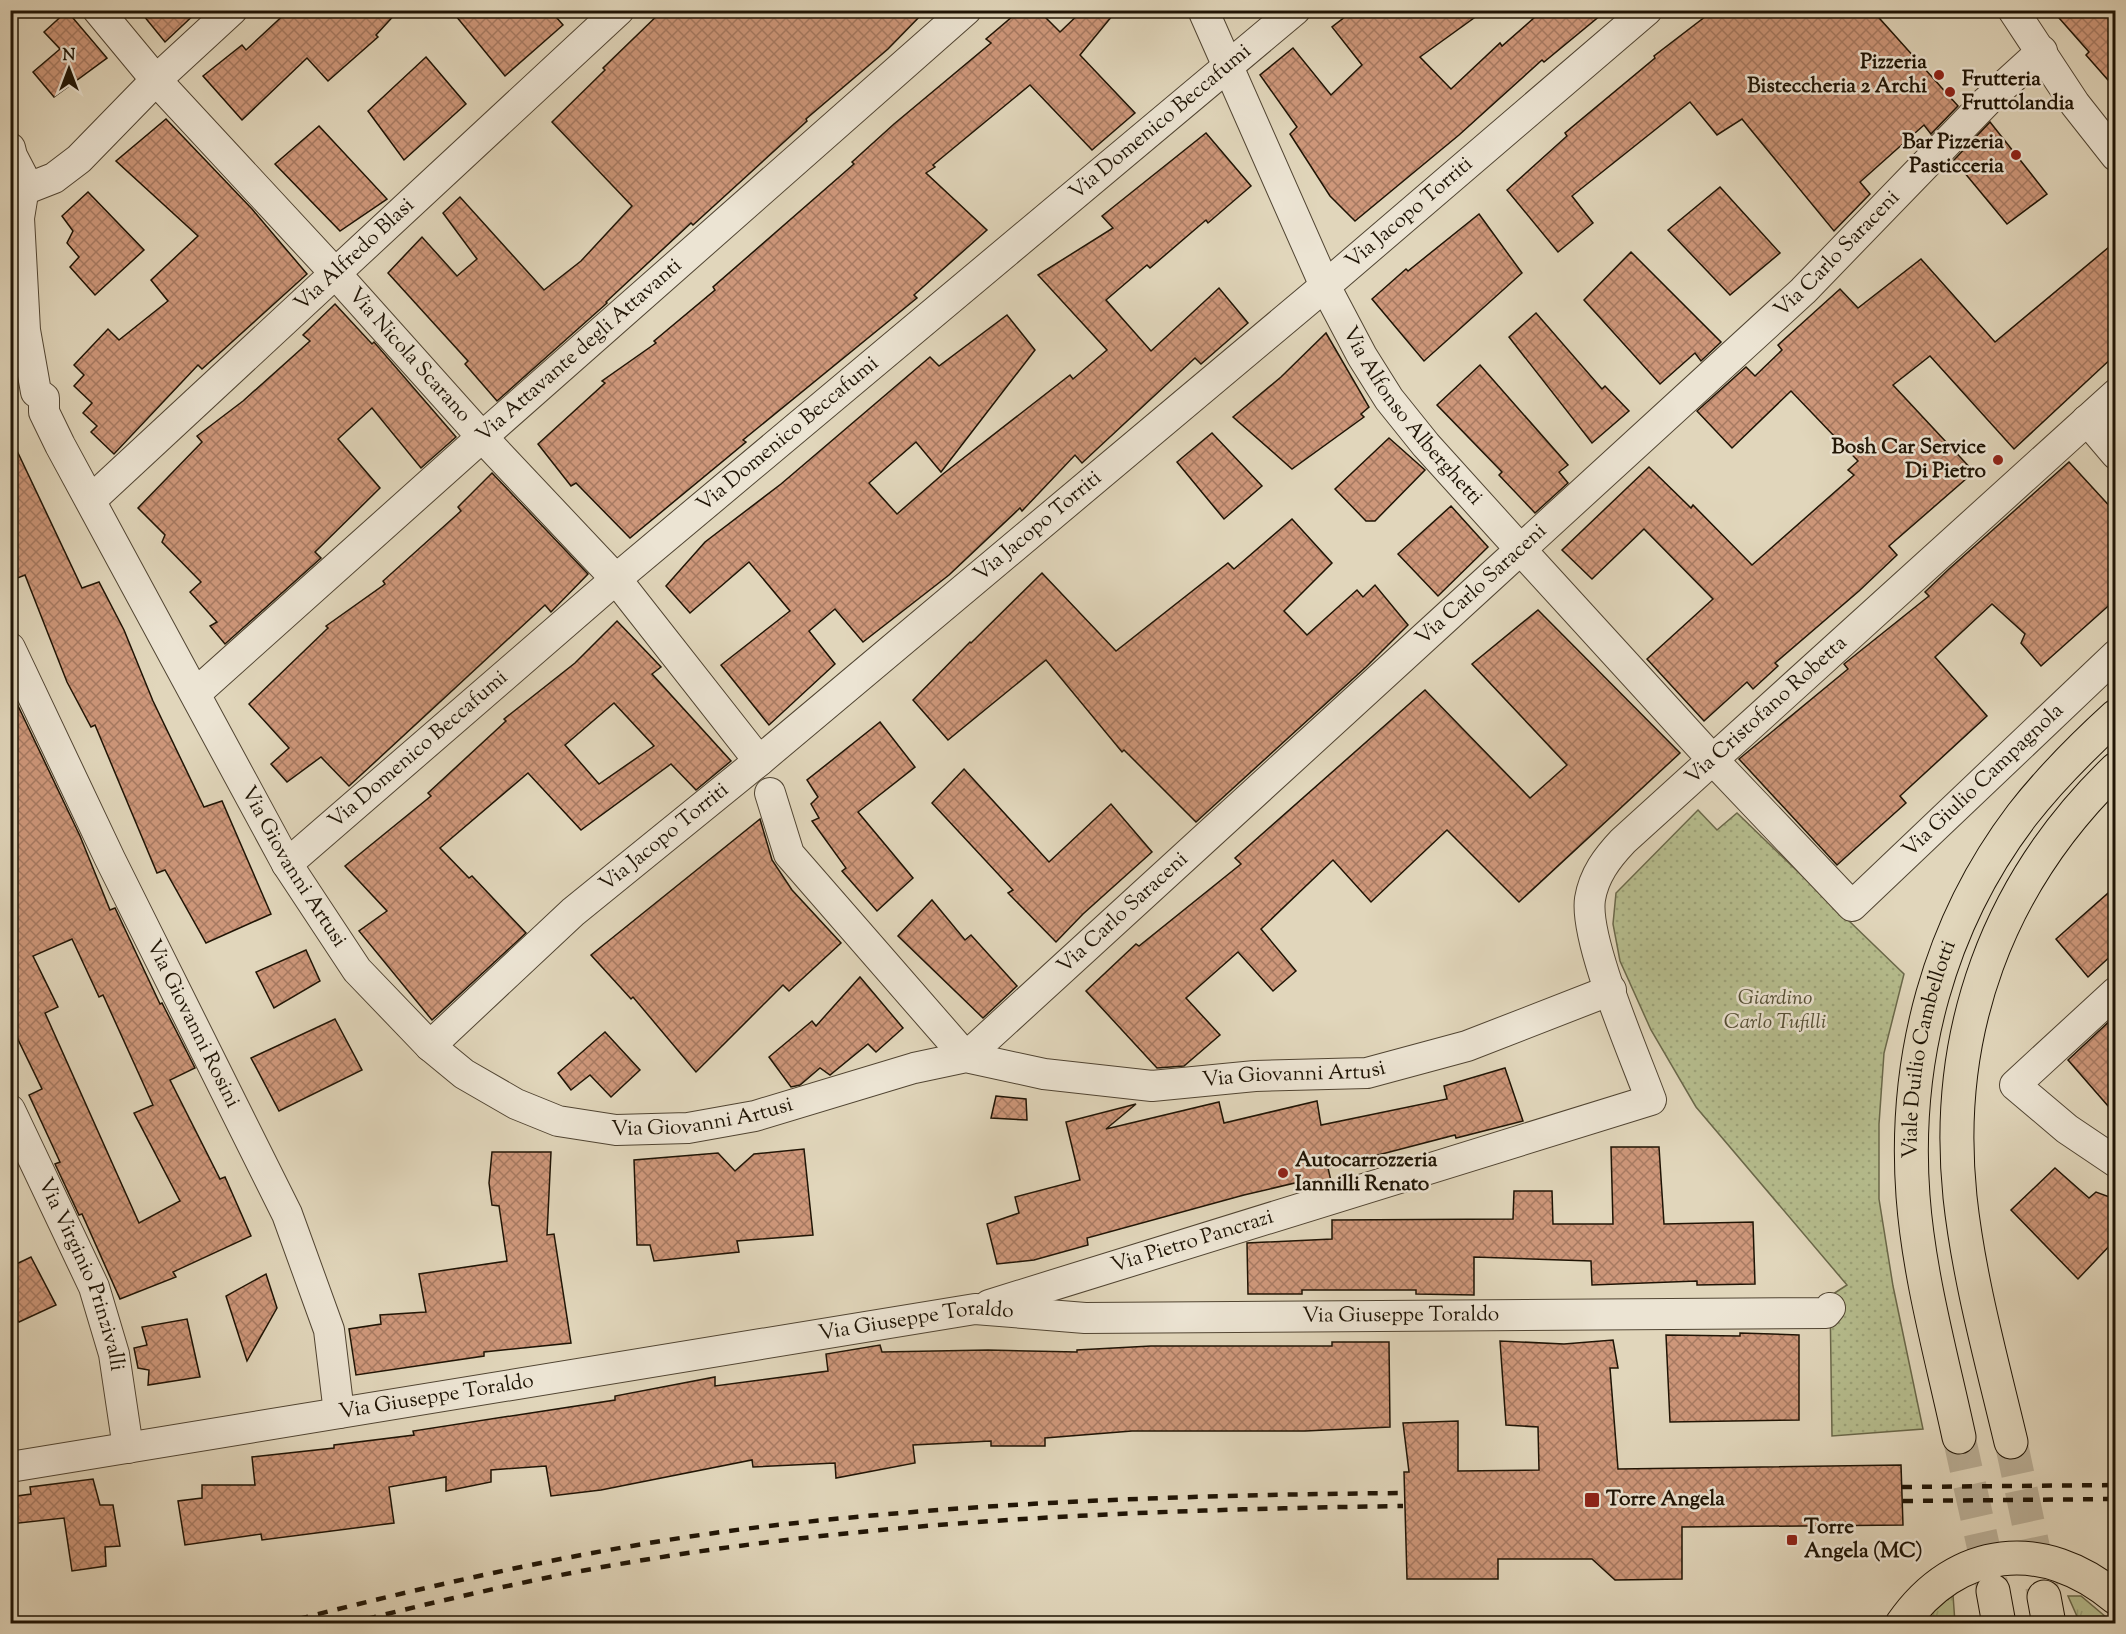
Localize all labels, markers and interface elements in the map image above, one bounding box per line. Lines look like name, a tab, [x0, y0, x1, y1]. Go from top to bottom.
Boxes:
street label: Via Domenico Beccafumi	[1063, 37, 1258, 208]
north arrow	[39, 39, 99, 99]
text: N	[63, 45, 76, 68]
place label: Pizzeria Bisteccheria 2 Archi	[1747, 48, 1927, 102]
place label: Frutteria Fruttolandia	[1962, 65, 2075, 119]
marker: Pizzeria Bisteccheria 2 Archi	[1932, 68, 1946, 82]
marker: Frutteria Fruttolandia	[1943, 85, 1957, 99]
place label: Bar Pizzeria Pasticceria	[1902, 128, 2004, 182]
marker: Bar Pizzeria Pasticceria	[2009, 148, 2023, 162]
street label: Via Jacopo Torriti	[1340, 150, 1480, 277]
street label: Via Carlo Saraceni	[1768, 184, 1907, 325]
street label: Via Alfredo Blasi	[288, 192, 422, 319]
street label: Via Attavante degli Attavanti	[470, 252, 689, 450]
street label: Via Nicola Scarano	[340, 282, 478, 430]
street label: Via Alfonso Alberghetti	[1334, 321, 1489, 513]
street label: Via Domenico Beccafumi	[691, 350, 886, 520]
place label: Bosh Car Service Di Pietro	[1832, 433, 1987, 487]
marker: Bosh Car Service Di Pietro	[1991, 453, 2005, 467]
street label: Via Jacopo Torriti	[968, 464, 1109, 589]
street label: Via Carlo Saraceni	[1409, 517, 1554, 653]
street label: Via Cristofano Robetta	[1679, 629, 1855, 792]
street label: Via Domenico Beccafumi	[322, 664, 515, 836]
street label: Via Giulio Campagnola	[1896, 697, 2071, 865]
street label: Via Jacopo Torriti	[593, 776, 736, 899]
street label: Via Giovanni Artusi	[233, 781, 353, 954]
street label: Via Carlo Saraceni	[1051, 845, 1195, 981]
street label: Via Giovanni Rosini	[138, 935, 247, 1113]
street label: Viale Duilio Cambellotti	[1896, 936, 1965, 1158]
park label: Giardino Carlo Tufilli	[1724, 984, 1826, 1038]
street label: Via Giovanni Artusi	[1201, 1054, 1389, 1096]
street label: Via Giovanni Artusi	[611, 1090, 797, 1145]
place label: Autocarrozzeria Iannilli Renato	[1295, 1146, 1438, 1200]
marker: Autocarrozzeria Iannilli Renato	[1276, 1166, 1290, 1180]
street label: Via Virginio Prinzivalli	[30, 1173, 131, 1373]
street label: Via Pietro Pancrazi	[1108, 1203, 1277, 1281]
street label: Via Giuseppe Toraldo	[816, 1294, 1015, 1349]
street label: Via Giuseppe Toraldo	[1302, 1300, 1499, 1332]
street label: Via Giuseppe Toraldo	[337, 1366, 536, 1428]
place label: Torre Angela	[1606, 1485, 1725, 1515]
marker: Torre Angela	[1583, 1491, 1601, 1509]
place label: Torre Angela (MC)	[1804, 1513, 1923, 1567]
marker: Torre Angela (MC)	[1785, 1533, 1799, 1547]

